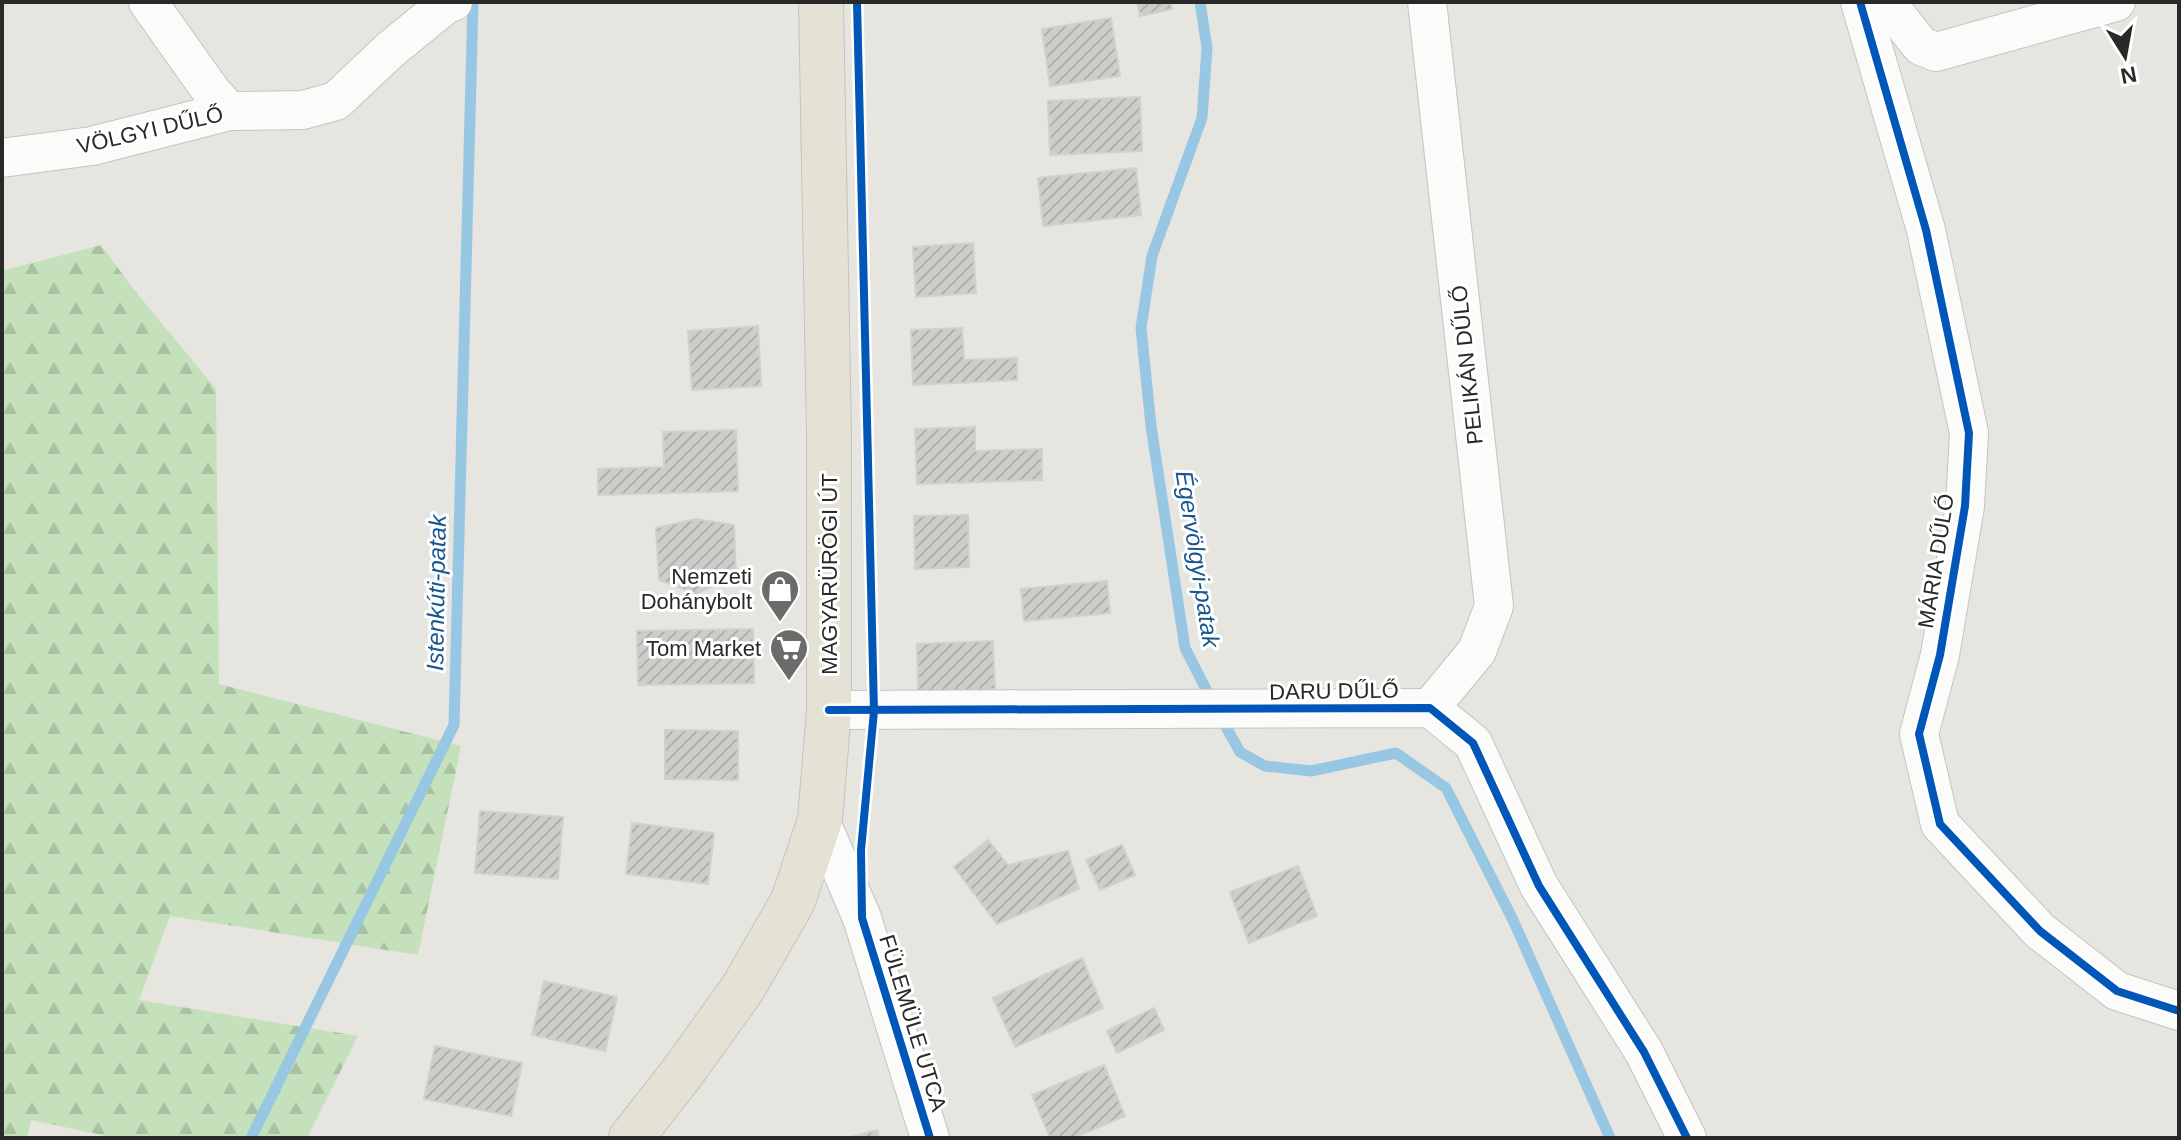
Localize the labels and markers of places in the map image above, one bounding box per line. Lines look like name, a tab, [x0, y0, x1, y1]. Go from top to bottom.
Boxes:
place label: Nemzeti Dohánybolt	[641, 564, 752, 614]
shop icon: Nemzeti Dohánybolt	[759, 568, 801, 623]
supermarket icon: Tom Market	[768, 627, 810, 682]
place label: Tom Market	[646, 636, 761, 661]

